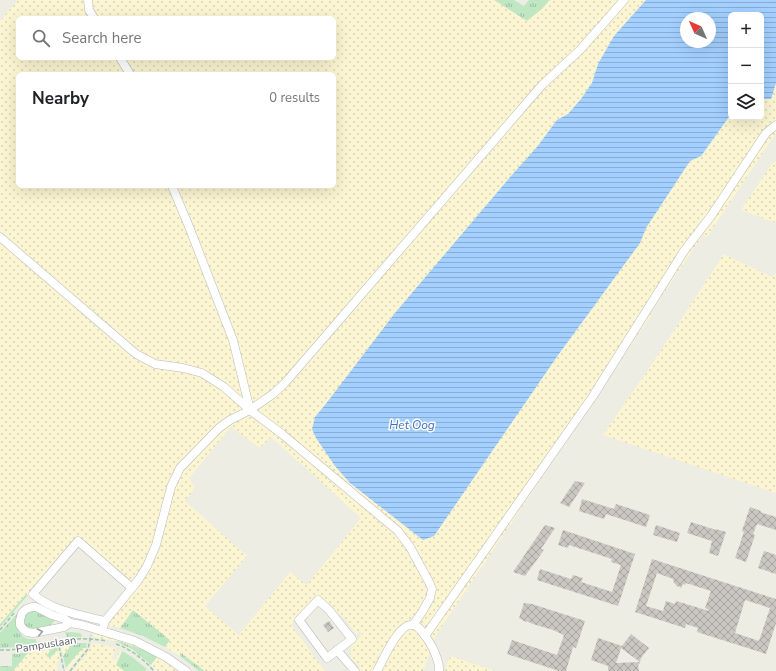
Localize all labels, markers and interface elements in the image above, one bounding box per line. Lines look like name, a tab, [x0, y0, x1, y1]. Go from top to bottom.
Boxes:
north arrow	[680, 12, 716, 48]
map controls	[728, 12, 764, 120]
button: +	[728, 12, 764, 48]
search box	[16, 16, 336, 60]
icon: search	[30, 27, 52, 49]
text: Search here	[62, 28, 142, 48]
button: −	[728, 48, 764, 84]
button: layers	[728, 84, 764, 120]
text: Nearby	[32, 87, 89, 110]
text: 0 results	[269, 89, 320, 107]
water label: Het Oog	[389, 417, 435, 433]
one-way arrow	[37, 628, 43, 636]
street label: Pampuslaan	[15, 632, 77, 657]

